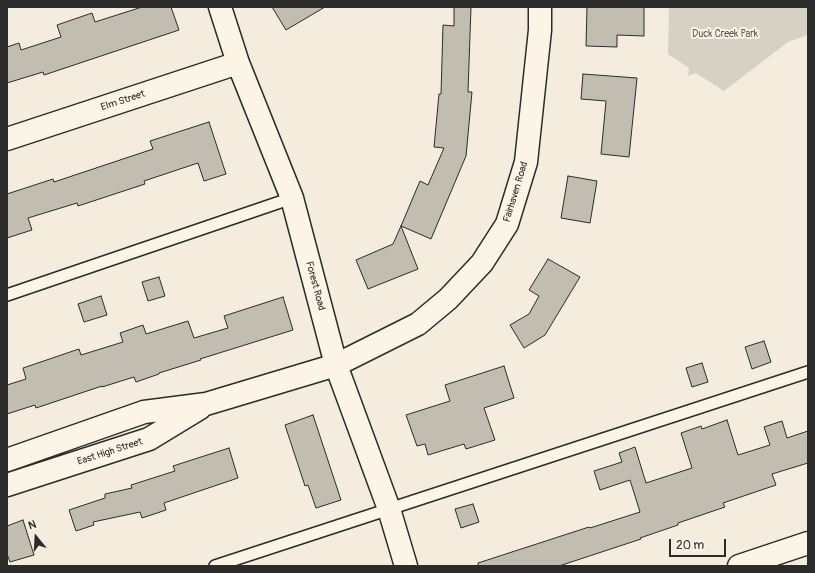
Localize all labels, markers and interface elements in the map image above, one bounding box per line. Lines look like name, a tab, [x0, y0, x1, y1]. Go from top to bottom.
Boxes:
park label: Duck Creek Park	[692, 28, 758, 40]
street label: Elm Street	[99, 88, 147, 114]
street label: Fairhaven Road	[501, 160, 531, 224]
street label: Forest Road	[303, 260, 327, 312]
street label: East High Street	[76, 436, 144, 468]
north arrow	[16, 517, 56, 557]
text: N	[27, 518, 38, 532]
scale bar	[671, 531, 728, 557]
text: 20 m	[676, 538, 704, 553]

